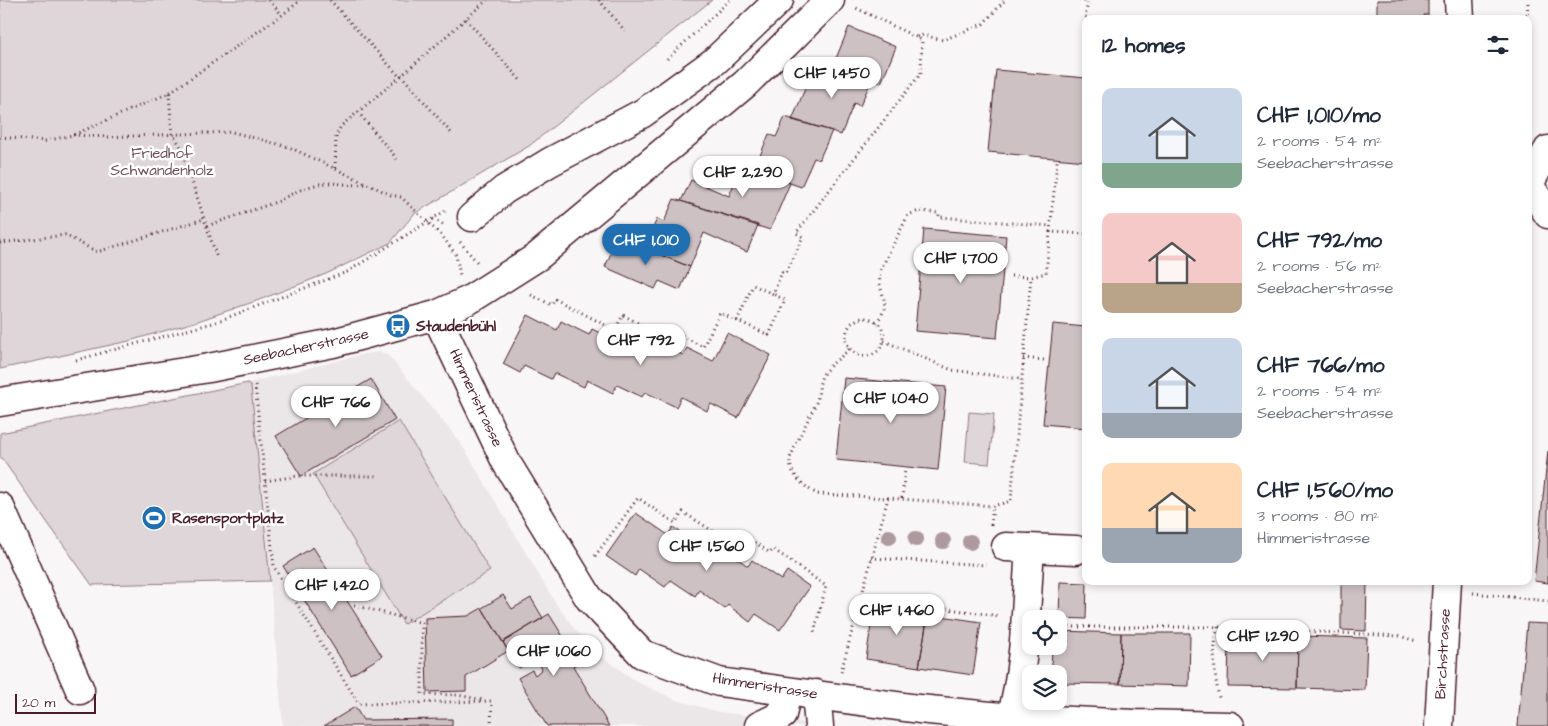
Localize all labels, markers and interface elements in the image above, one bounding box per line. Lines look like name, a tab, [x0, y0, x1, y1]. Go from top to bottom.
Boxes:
text: 12 homes	[1102, 31, 1186, 60]
icon: filters	[1484, 31, 1512, 59]
pin: CHF 1,450	[775, 56, 889, 99]
text: CHF 1,450	[794, 62, 870, 84]
text: CHF 1,010/mo	[1257, 101, 1381, 130]
icon: home	[1142, 108, 1202, 168]
text: 2 rooms · 54 m²	[1257, 130, 1382, 152]
park label: Friedhof Schwandenholz	[111, 143, 214, 181]
text: Seebacherstrasse	[1257, 152, 1393, 174]
pin: CHF 2,290	[686, 156, 800, 198]
text: CHF 2,290	[704, 161, 782, 183]
pin: CHF 1,010	[589, 224, 703, 266]
text: CHF 792/mo	[1257, 226, 1382, 255]
text: CHF 1,010	[613, 229, 679, 251]
icon: home	[1142, 233, 1202, 293]
pin: CHF 1,700	[904, 242, 1018, 284]
text: CHF 1,700	[924, 247, 998, 269]
text: 2 rooms · 56 m²	[1257, 255, 1381, 277]
text: Seebacherstrasse	[1257, 277, 1393, 299]
bus stop icon: Staudenbühl	[385, 313, 411, 339]
place label: Staudenbühl	[415, 316, 497, 337]
street label: Seebacherstrasse	[241, 323, 371, 371]
pin: CHF 792	[595, 324, 687, 366]
text: CHF 792	[608, 329, 674, 351]
street label: Himmeristrasse	[444, 346, 508, 450]
text: CHF 766/mo	[1257, 351, 1385, 380]
icon: home	[1142, 358, 1202, 418]
text: 2 rooms · 54 m²	[1257, 380, 1382, 402]
pin: CHF 1,040	[834, 382, 948, 424]
pin: CHF 766	[290, 386, 382, 428]
text: CHF 1,040	[854, 387, 928, 409]
text: CHF 766	[302, 391, 370, 413]
text: Seebacherstrasse	[1257, 402, 1393, 424]
text: CHF 1,560/mo	[1257, 476, 1393, 505]
icon: home	[1142, 483, 1202, 543]
sports icon: Rasensportplatz	[141, 505, 167, 531]
text: 3 rooms · 80 m²	[1257, 505, 1379, 527]
place label: Rasensportplatz	[172, 508, 285, 529]
text: Himmeristrasse	[1257, 527, 1370, 549]
pin: CHF 1,560	[650, 530, 764, 572]
text: CHF 1,560	[670, 535, 744, 557]
pin: CHF 1,420	[275, 568, 389, 611]
text: CHF 1,420	[295, 574, 369, 596]
pin: CHF 1,460	[840, 594, 954, 636]
text: CHF 1,460	[860, 599, 934, 621]
street label: Birchstrasse	[1430, 608, 1456, 700]
map controls	[1022, 610, 1067, 710]
button: locate	[1022, 610, 1067, 655]
pin: CHF 1,290	[1206, 620, 1320, 662]
text: CHF 1,290	[1227, 625, 1299, 647]
pin: CHF 1,060	[497, 634, 611, 677]
text: CHF 1,060	[517, 640, 591, 662]
button: layers	[1022, 665, 1067, 710]
street label: Himmeristrasse	[711, 667, 819, 705]
scale bar	[15, 691, 96, 714]
text: 20 m	[22, 693, 55, 713]

